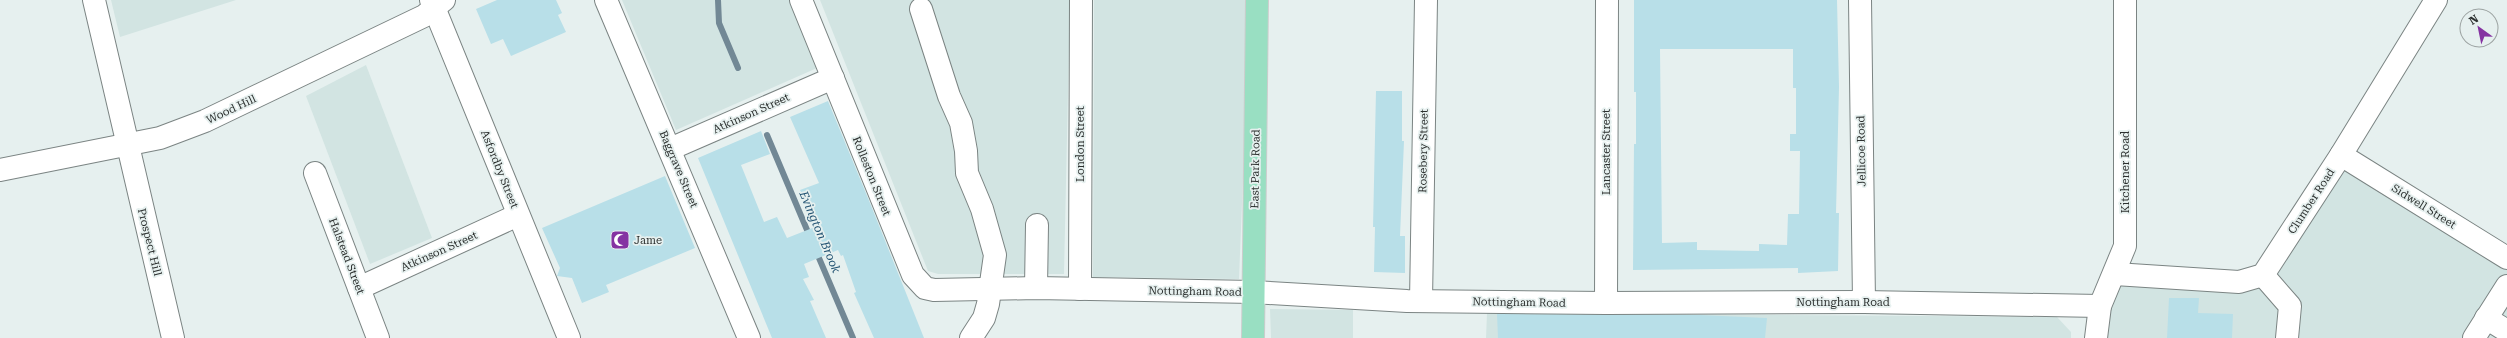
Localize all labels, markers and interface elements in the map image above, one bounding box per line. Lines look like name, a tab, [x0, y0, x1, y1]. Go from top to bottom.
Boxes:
north arrow	[2459, 8, 2499, 48]
text: N	[2467, 12, 2481, 28]
street label: Atkinson Street	[711, 91, 792, 136]
street label: Wood Hill	[204, 92, 259, 127]
street label: London Street	[1074, 106, 1087, 182]
street label: Rosebery Street	[1416, 109, 1431, 193]
street label: Lancaster Street	[1600, 109, 1613, 195]
street label: Jellicoe Road	[1854, 115, 1869, 187]
street label: Asfordby Street	[478, 128, 521, 210]
street label: Baggrave Street	[656, 129, 701, 210]
street label: East Park Road	[1248, 129, 1263, 209]
street label: Kitchener Road	[2119, 131, 2132, 213]
street label: Rolleston Street	[850, 135, 893, 218]
street label: Clumber Road	[2285, 166, 2337, 236]
street label: Sidwell Street	[2389, 181, 2458, 231]
water label: Evington Brook	[796, 188, 844, 275]
street label: Prospect Hill	[135, 207, 164, 278]
street label: Halstead Street	[326, 216, 367, 296]
street label: Atkinson Street	[399, 229, 480, 274]
mosque icon: Jame	[609, 229, 631, 251]
place label: Jame	[634, 234, 662, 247]
street label: Nottingham Road	[1148, 284, 1242, 299]
street label: Nottingham Road	[1472, 295, 1566, 310]
street label: Nottingham Road	[1796, 296, 1890, 309]

